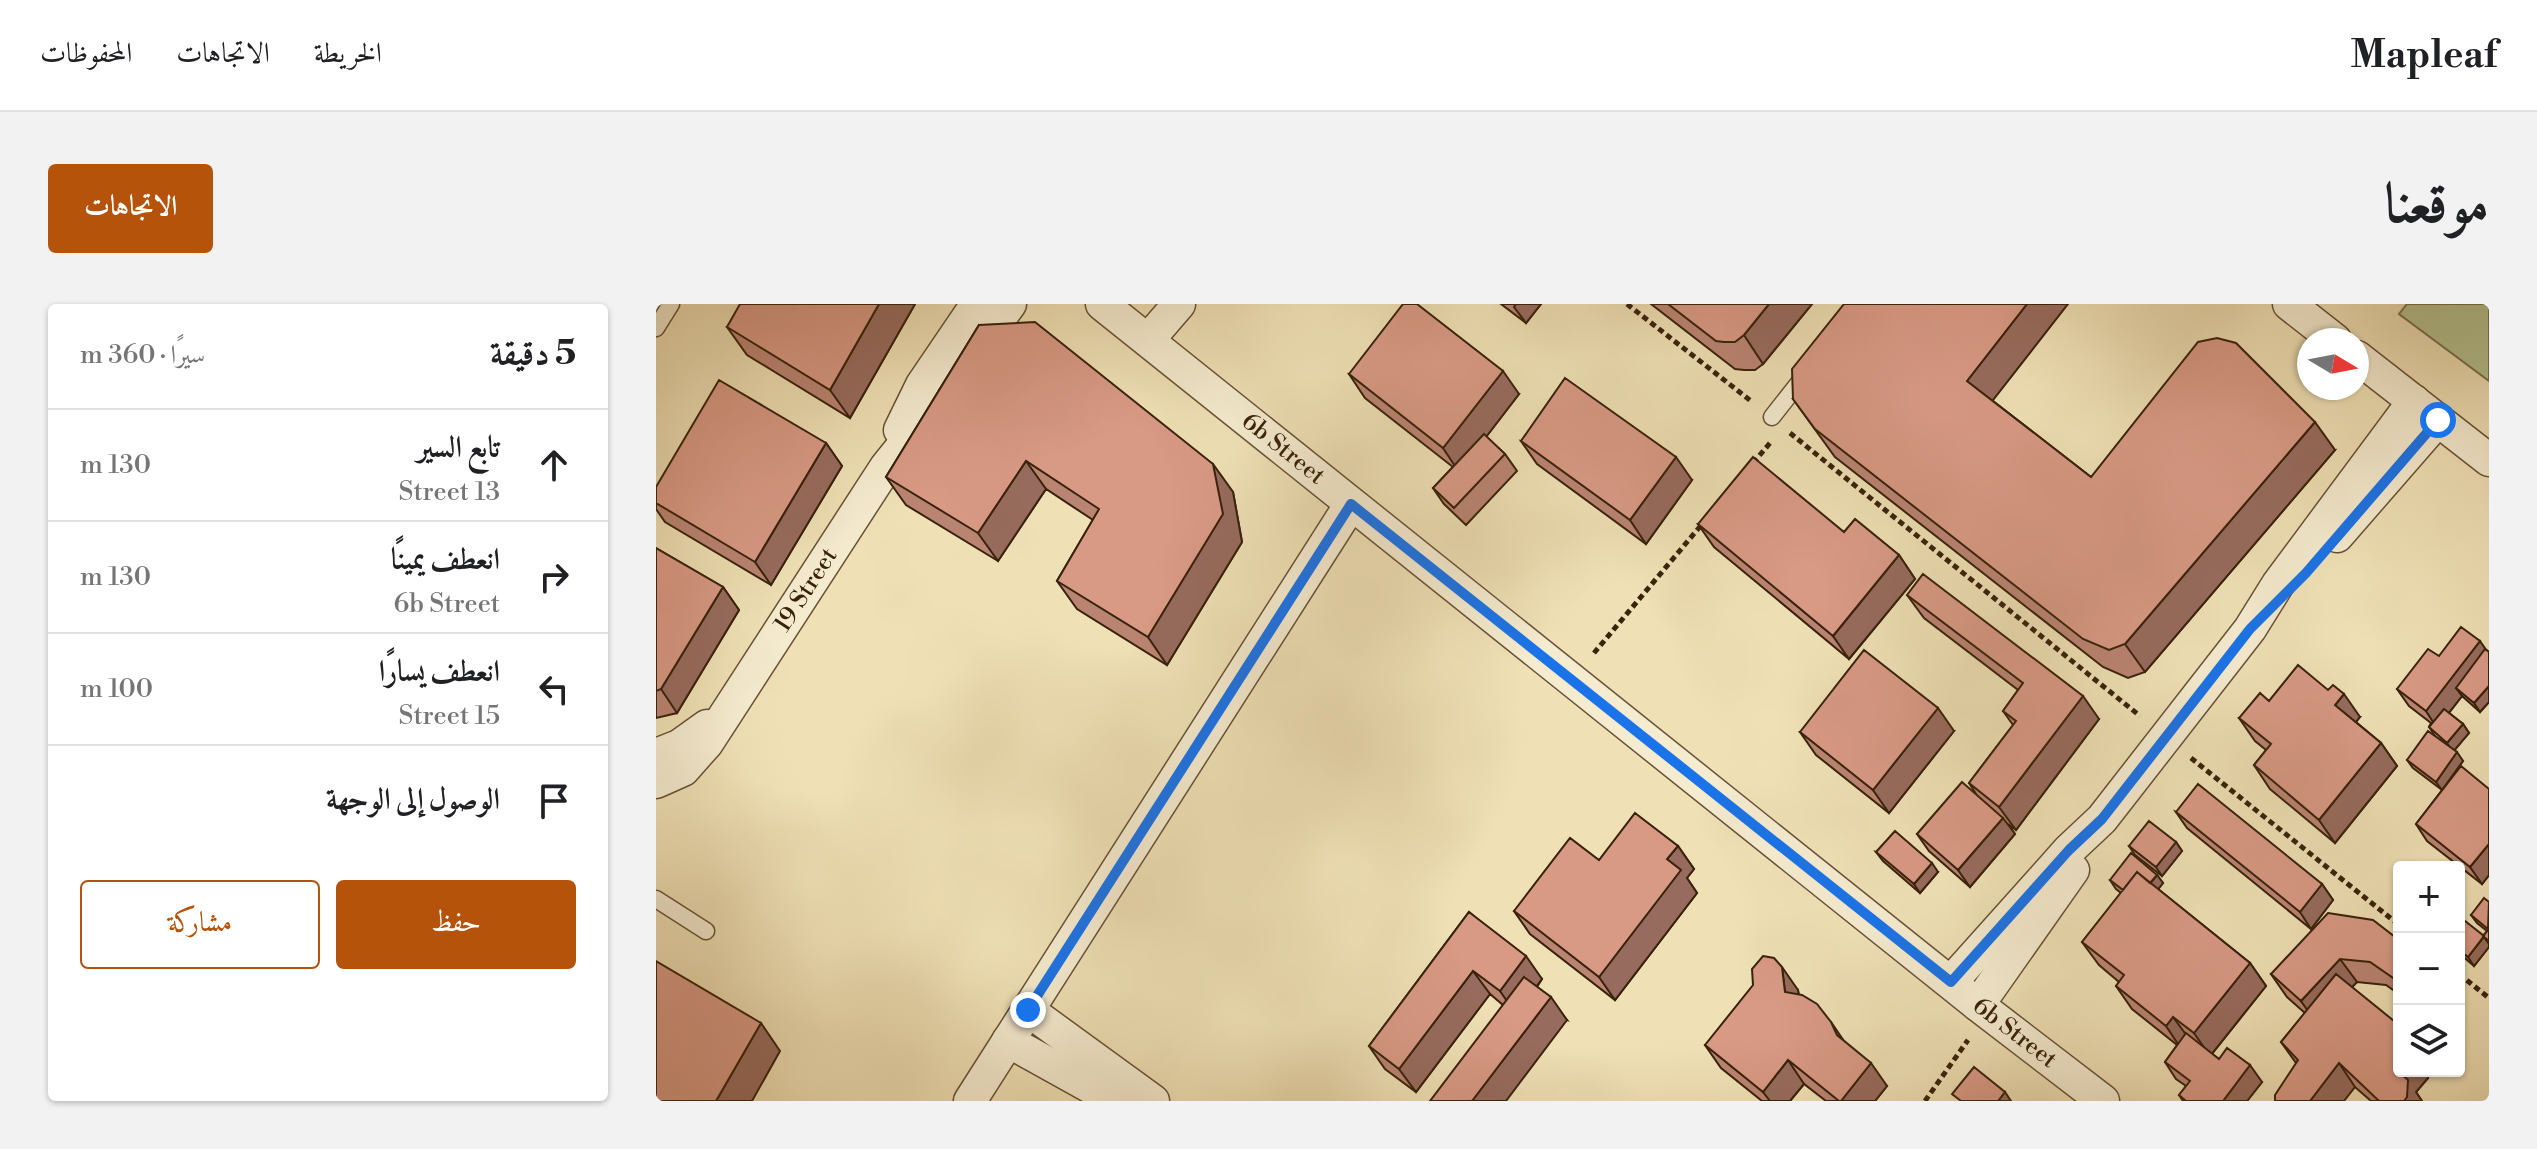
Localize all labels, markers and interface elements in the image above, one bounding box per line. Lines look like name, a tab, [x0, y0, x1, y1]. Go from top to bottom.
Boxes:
text: Mapleaf	[2350, 32, 2497, 79]
text: المحفوظات	[40, 36, 132, 71]
text: الاتجاهات	[176, 36, 270, 71]
text: الخريطة	[314, 36, 382, 71]
button: الاتجاهات	[48, 164, 213, 253]
text: موقعنا	[2384, 170, 2489, 240]
north arrow	[2297, 328, 2369, 400]
text: 5 دقيقة	[490, 333, 576, 375]
text: سيرًا · 360 m	[80, 339, 205, 371]
route start	[2420, 402, 2456, 438]
street label: 6b Street	[1235, 407, 1331, 492]
text: تابع السير	[417, 429, 500, 467]
icon: ahead	[532, 443, 576, 487]
text: 130 m	[80, 449, 151, 481]
text: 13 Street	[398, 476, 500, 508]
text: انعطف يمينًا	[391, 541, 500, 579]
street label: 19 Street	[768, 542, 845, 638]
icon: right	[532, 555, 576, 599]
text: 130 m	[80, 561, 151, 593]
text: 6b Street	[393, 588, 500, 620]
text: انعطف يسارًا	[379, 653, 500, 691]
icon: left	[532, 667, 576, 711]
text: 100 m	[80, 673, 153, 705]
text: 15 Street	[398, 700, 500, 732]
icon: arrive	[532, 779, 576, 823]
text: الوصول إلى الوجهة	[326, 781, 500, 819]
map controls	[2393, 861, 2465, 1077]
button: +	[2393, 861, 2465, 933]
button: مشاركة	[80, 880, 320, 969]
button: حفظ	[336, 880, 576, 969]
button: −	[2393, 933, 2465, 1005]
street label: 6b Street	[1966, 991, 2063, 1075]
route end	[1010, 992, 1046, 1028]
button: layers	[2393, 1005, 2465, 1077]

